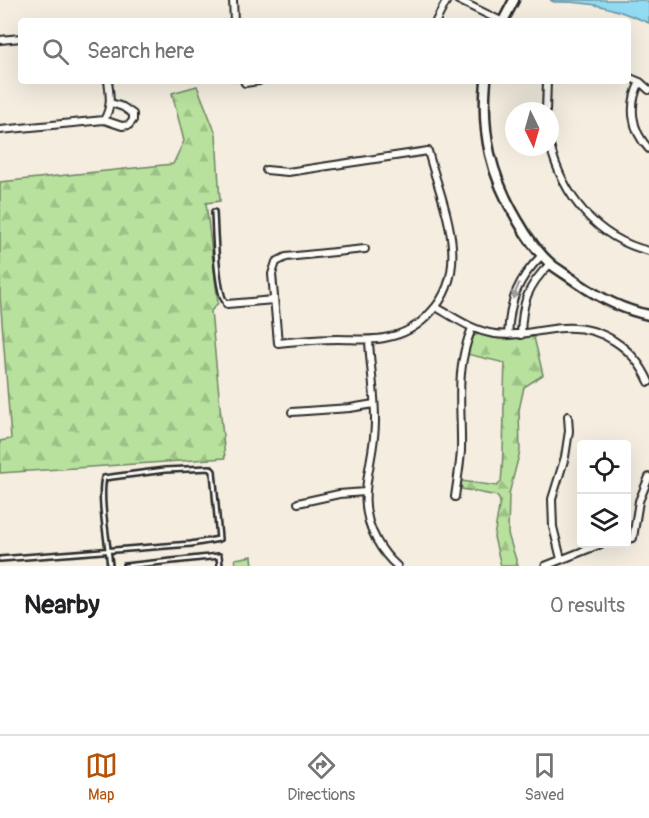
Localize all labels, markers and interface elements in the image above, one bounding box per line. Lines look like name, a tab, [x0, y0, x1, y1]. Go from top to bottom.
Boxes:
search box	[18, 18, 631, 84]
icon: search	[39, 35, 72, 68]
text: Search here	[87, 37, 194, 65]
north arrow	[505, 102, 559, 156]
one-way arrow	[511, 282, 521, 300]
map controls	[577, 440, 631, 548]
button: locate	[577, 440, 631, 494]
button: layers	[577, 494, 631, 548]
text: Nearby	[24, 589, 100, 621]
text: 0 results	[550, 593, 625, 618]
tab: Map	[85, 749, 118, 805]
tab: Directions	[287, 749, 355, 805]
tab: Saved	[525, 749, 564, 805]

